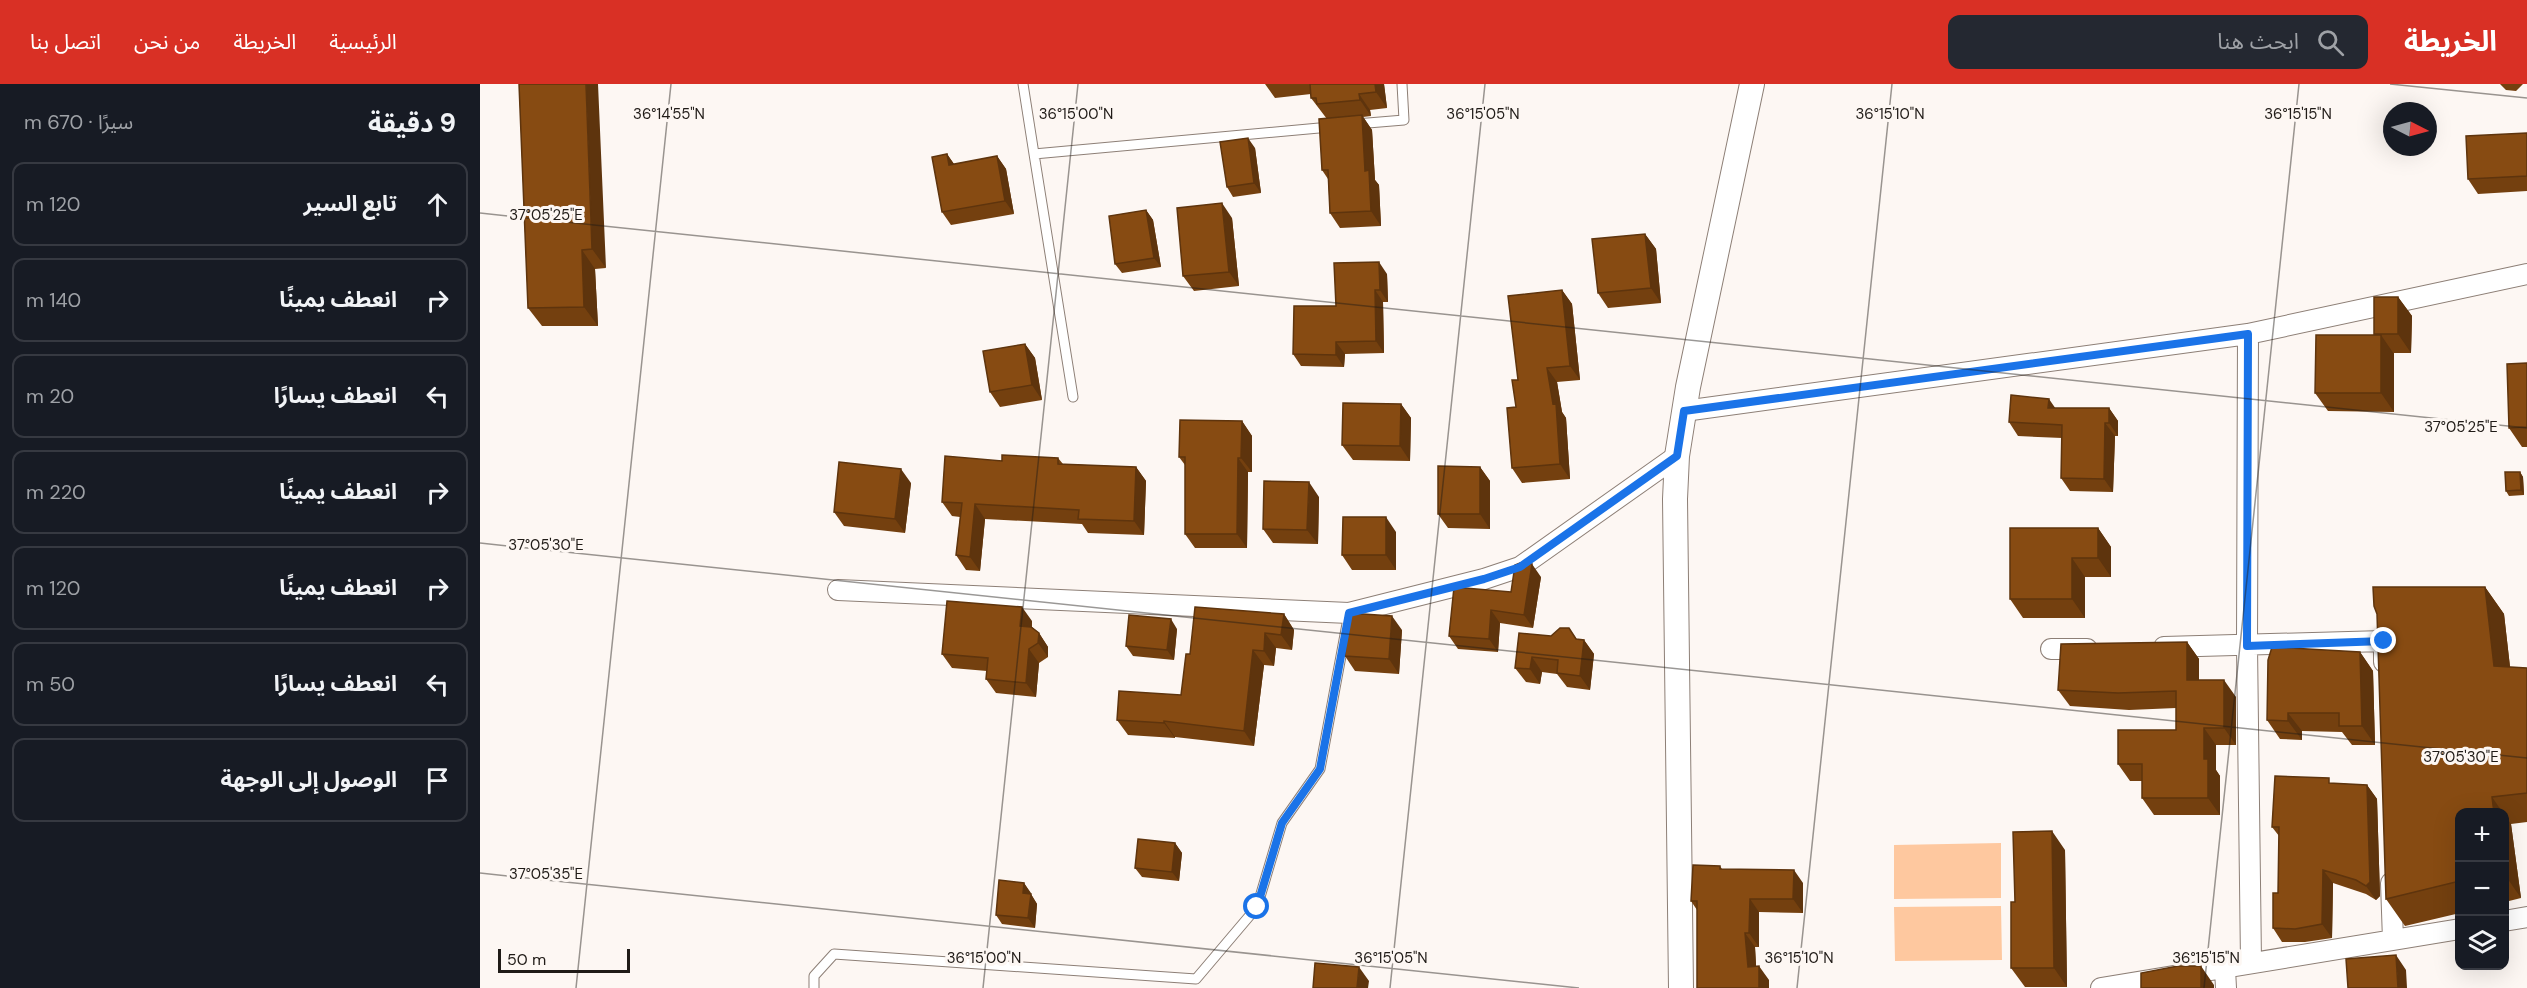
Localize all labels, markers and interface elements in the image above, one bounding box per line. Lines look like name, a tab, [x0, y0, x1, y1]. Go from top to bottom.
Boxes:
search box	[1948, 15, 2368, 69]
text: الخريطة	[2404, 23, 2497, 60]
icon: search	[2314, 26, 2347, 59]
text: ابحث هنا	[2217, 27, 2299, 56]
text: اتصل بنا	[30, 28, 101, 56]
text: من نحن	[134, 28, 200, 56]
text: الخريطة	[233, 28, 296, 56]
text: الرئيسية	[329, 28, 397, 56]
north arrow	[2383, 102, 2437, 156]
text: 36°14'55"N	[633, 104, 705, 124]
text: 36°15'00"N	[1039, 104, 1113, 124]
text: 36°15'05"N	[1446, 104, 1520, 124]
text: 36°15'10"N	[1855, 104, 1925, 124]
text: 36°15'15"N	[2264, 104, 2332, 124]
text: 9 دقيقة	[368, 106, 456, 140]
text: سيرًا · 670 m	[24, 109, 133, 135]
icon: ahead	[421, 188, 454, 221]
text: تابع السير	[304, 189, 397, 218]
text: 120 m	[26, 191, 80, 217]
text: 37°05'25"E	[509, 205, 583, 225]
icon: right	[421, 284, 454, 317]
text: انعطف يمينًا	[279, 285, 397, 314]
text: 140 m	[26, 287, 81, 313]
icon: left	[421, 380, 454, 413]
text: انعطف يسارًا	[274, 381, 397, 410]
text: 20 m	[26, 383, 74, 409]
text: 37°05'25"E	[2424, 417, 2498, 437]
icon: right	[421, 476, 454, 509]
text: انعطف يمينًا	[279, 477, 397, 506]
text: 220 m	[26, 479, 86, 505]
text: 37°05'30"E	[508, 535, 584, 555]
icon: right	[421, 572, 454, 605]
text: انعطف يمينًا	[279, 573, 397, 602]
text: 120 m	[26, 575, 80, 601]
route end	[2370, 627, 2396, 653]
icon: left	[421, 668, 454, 701]
text: انعطف يسارًا	[274, 669, 397, 698]
text: 50 m	[26, 671, 75, 697]
text: 37°05'30"E	[2423, 747, 2499, 767]
icon: arrive	[421, 764, 454, 797]
text: الوصول إلى الوجهة	[221, 765, 397, 794]
map controls	[2455, 808, 2509, 970]
button: +	[2455, 808, 2509, 862]
button: −	[2455, 862, 2509, 916]
text: 37°05'35"E	[509, 864, 583, 884]
route start	[1243, 893, 1269, 919]
button: layers	[2455, 916, 2509, 970]
scale bar	[498, 946, 630, 974]
text: 36°15'00"N	[947, 948, 1021, 968]
text: 36°15'05"N	[1354, 948, 1428, 968]
text: 36°15'10"N	[1764, 948, 1834, 968]
text: 36°15'15"N	[2172, 948, 2240, 968]
text: 50 m	[507, 949, 546, 970]

